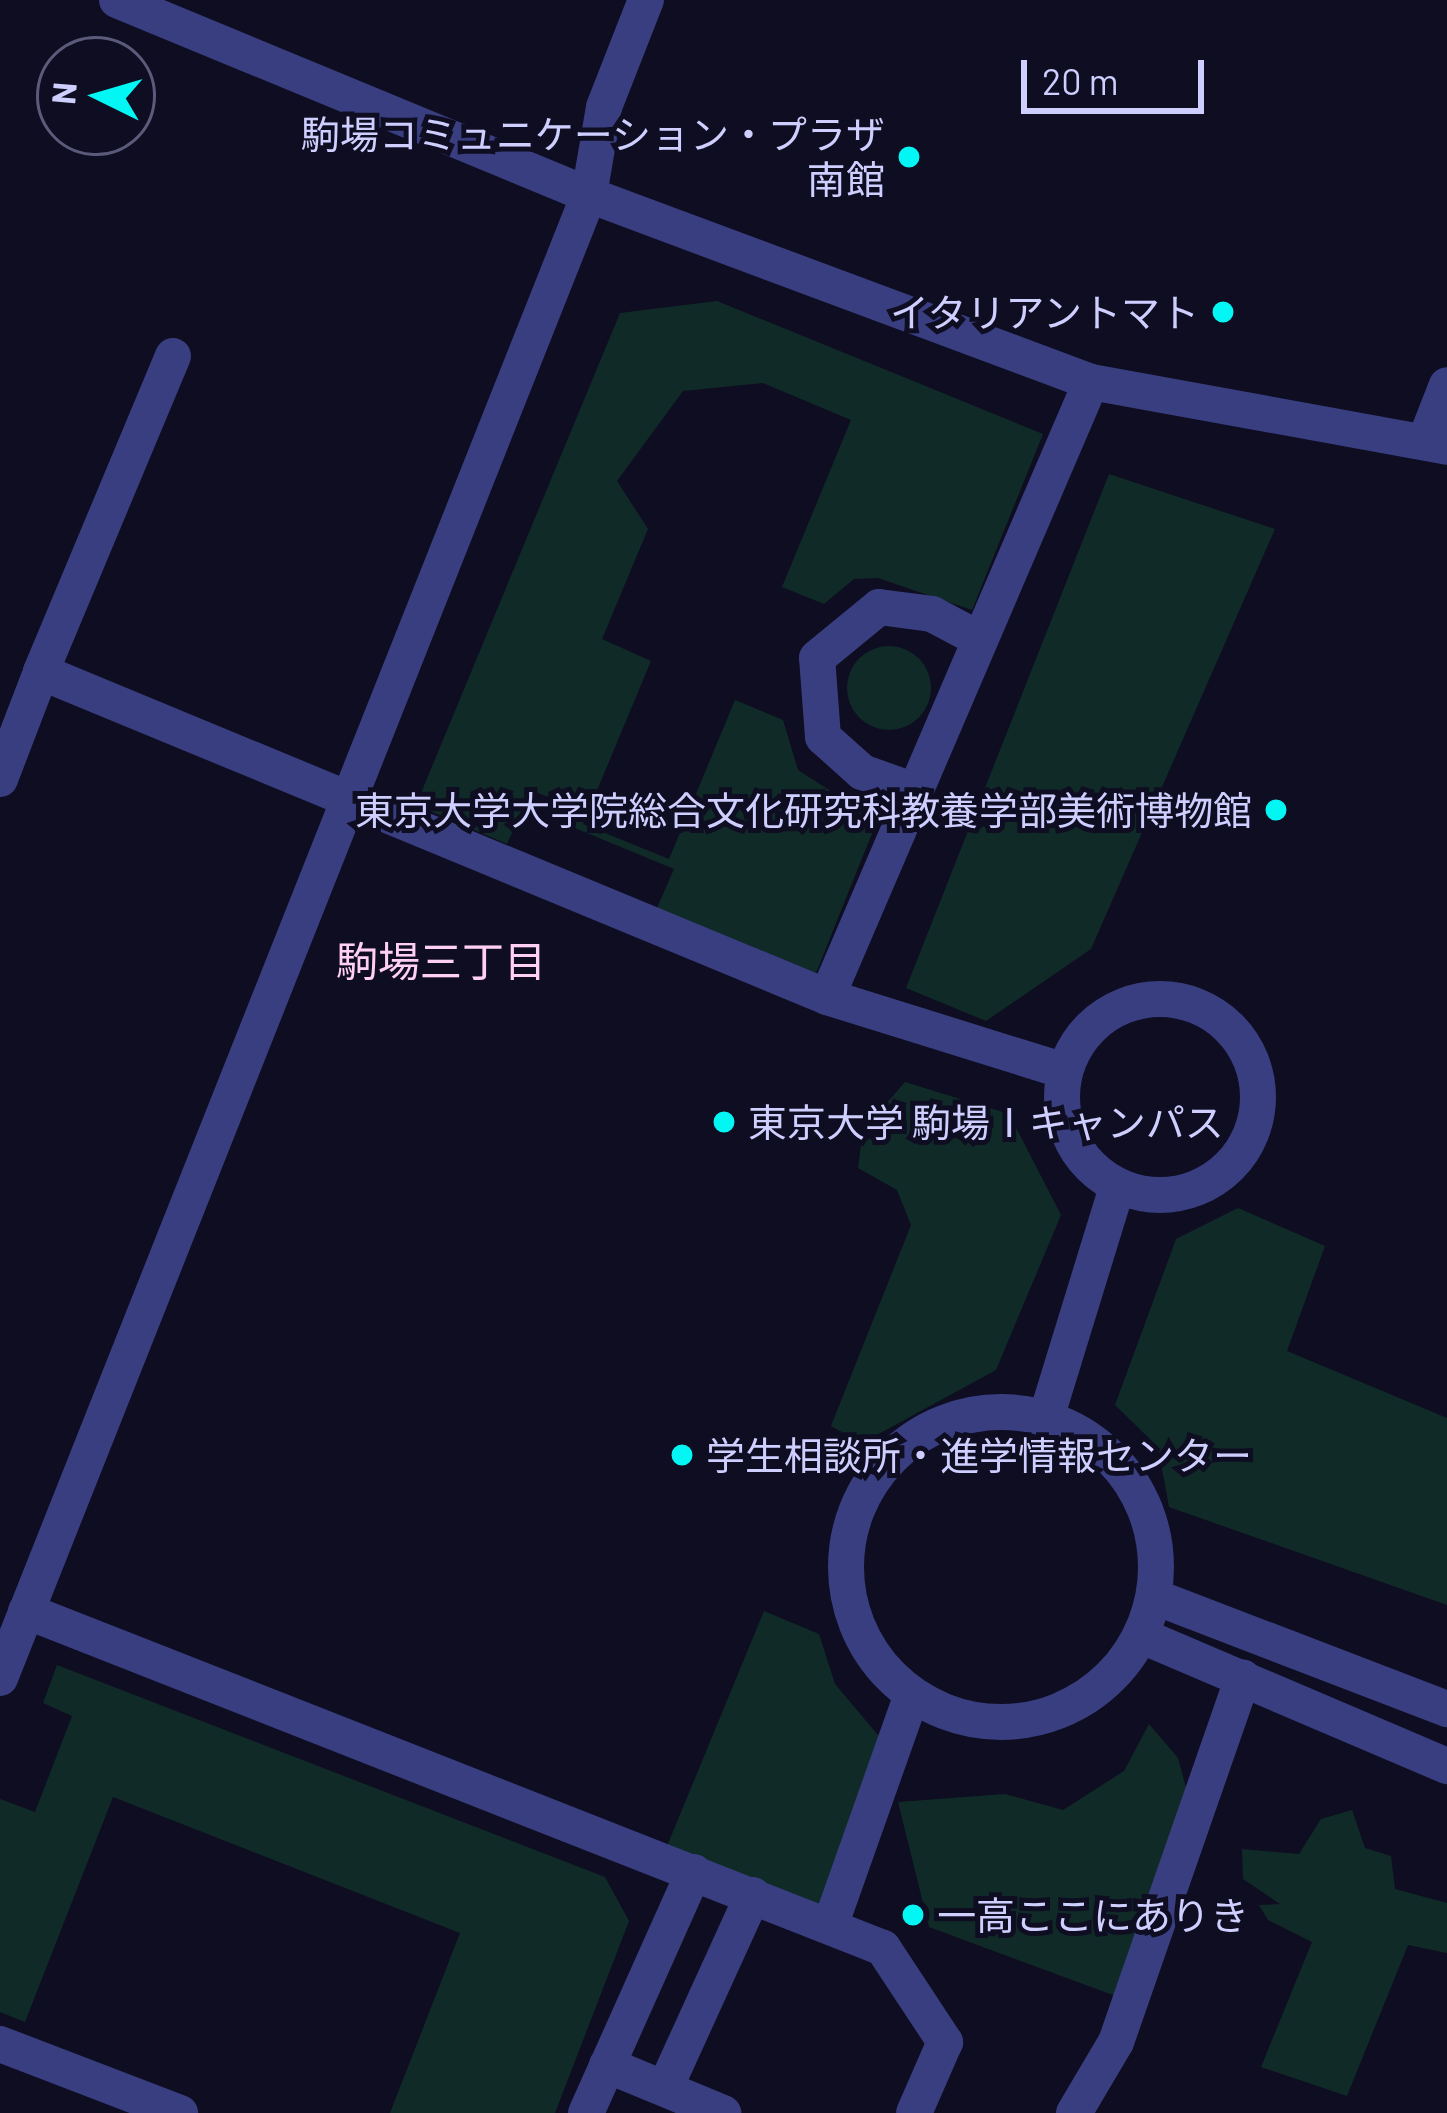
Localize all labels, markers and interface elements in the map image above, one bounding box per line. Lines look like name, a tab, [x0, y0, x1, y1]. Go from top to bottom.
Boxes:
north arrow	[36, 36, 156, 156]
scale bar	[1027, 36, 1210, 110]
text: 20 m	[1042, 59, 1119, 102]
text: N	[42, 80, 84, 106]
place label: 駒場コミュニケーション・プラザ 南館	[300, 112, 885, 203]
marker: 駒場コミュニケーション・プラザ 南館	[896, 144, 922, 170]
place label: イタリアントマト	[887, 289, 1199, 335]
marker: イタリアントマト	[1210, 299, 1236, 325]
place label: 東京大学大学院総合文化研究科教養学部美術博物館	[355, 787, 1252, 833]
marker: 東京大学大学院総合文化研究科教養学部美術博物館	[1263, 797, 1289, 823]
district label: 駒場三丁目	[336, 935, 546, 985]
place label: 東京大学 駒場Ⅰキャンパス	[748, 1099, 1224, 1145]
marker: 東京大学 駒場Ⅰキャンパス	[711, 1109, 737, 1135]
place label: 学生相談所・進学情報センター	[706, 1432, 1252, 1478]
marker: 学生相談所・進学情報センター	[669, 1442, 695, 1468]
place label: 一高ここにありき	[937, 1892, 1249, 1938]
marker: 一高ここにありき	[900, 1902, 926, 1928]

